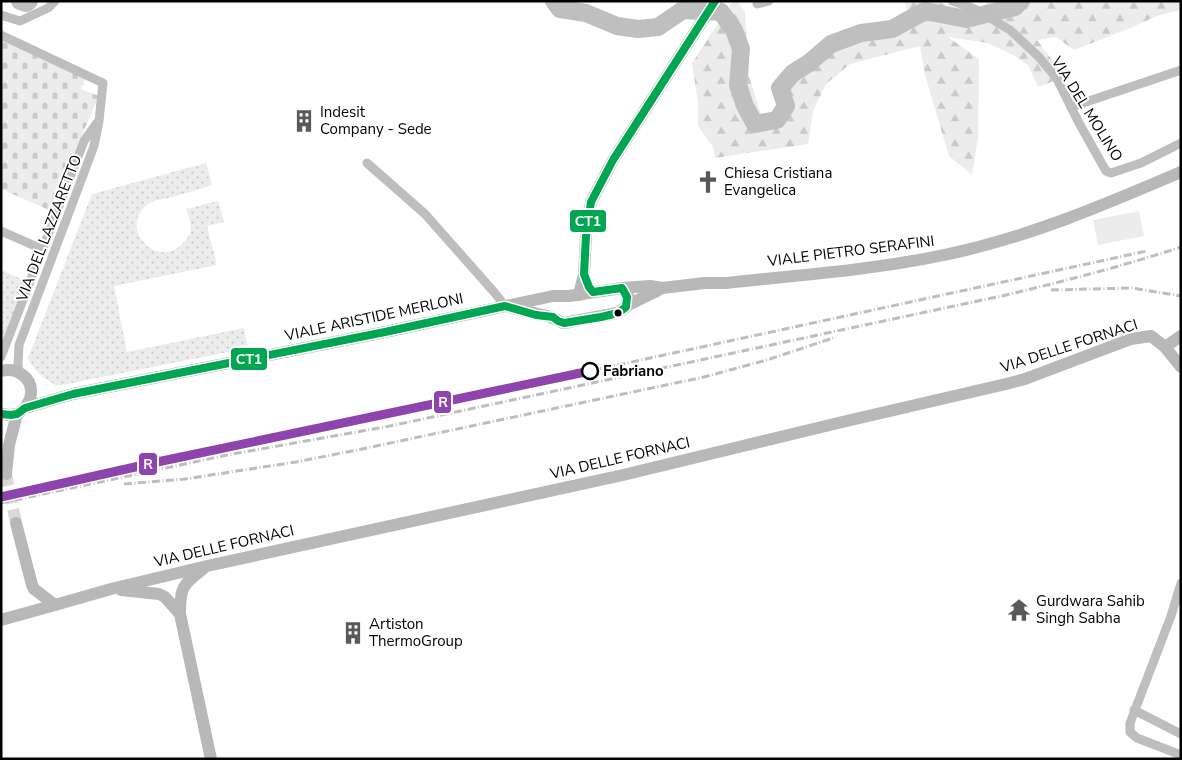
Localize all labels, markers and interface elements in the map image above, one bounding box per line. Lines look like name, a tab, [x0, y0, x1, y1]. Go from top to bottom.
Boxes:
street label: VIA DEL MOLINO	[1046, 52, 1127, 165]
place label: Indesit Company - Sede	[320, 102, 432, 139]
building icon: Indesit Company - Sede	[291, 108, 317, 134]
street label: VIA DEL LAZZARETTO	[11, 152, 86, 305]
place label: Chiesa Cristiana Evangelica	[724, 163, 832, 200]
church icon: Chiesa Cristiana Evangelica	[695, 169, 721, 195]
line badge: CT1	[569, 209, 607, 233]
text: CT1	[575, 212, 601, 231]
street label: VIALE PIETRO SERAFINI	[765, 231, 936, 271]
street label: VIALE ARISTIDE MERLONI	[282, 288, 465, 346]
unlabelled marker	[613, 308, 623, 318]
street label: VIA DELLE FORNACI	[997, 314, 1140, 378]
line badge: CT1	[230, 347, 268, 371]
text: CT1	[236, 350, 262, 369]
place label: Fabriano	[603, 361, 664, 381]
marker: Fabriano	[581, 362, 599, 380]
line badge: R	[433, 390, 452, 414]
text: R	[438, 393, 448, 412]
street label: VIA DELLE FORNACI	[547, 432, 692, 484]
line badge: R	[138, 452, 158, 476]
text: R	[143, 455, 153, 474]
street label: VIA DELLE FORNACI	[151, 520, 296, 572]
place label: Gurdwara Sahib Singh Sabha	[1036, 591, 1145, 628]
temple icon: Gurdwara Sahib Singh Sabha	[1006, 597, 1032, 623]
place label: Artiston ThermoGroup	[369, 614, 463, 651]
building icon: Artiston ThermoGroup	[340, 620, 366, 646]

